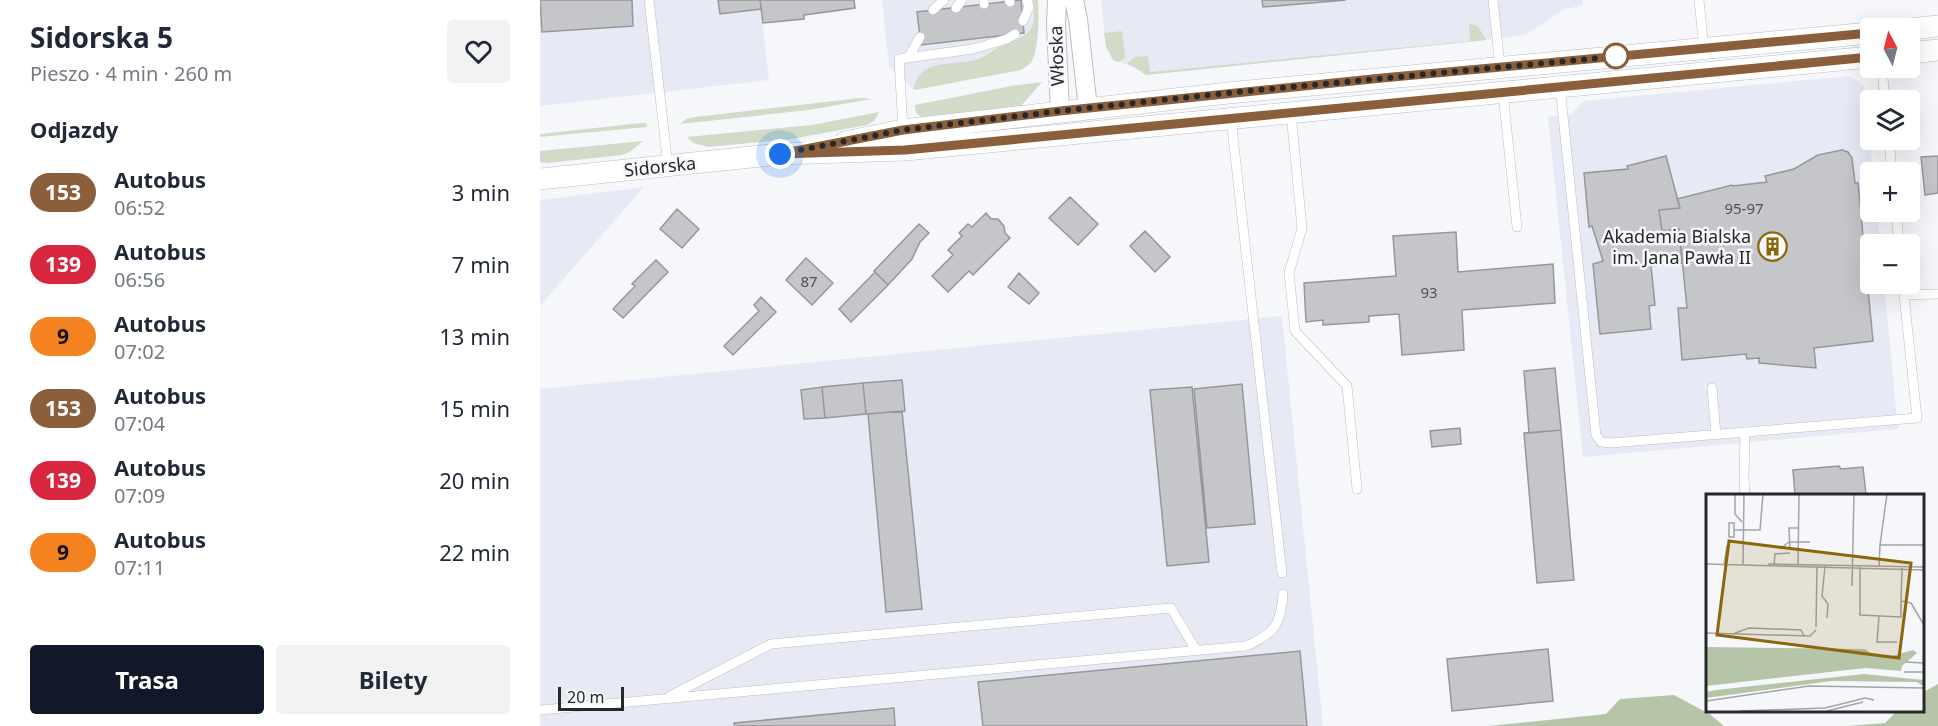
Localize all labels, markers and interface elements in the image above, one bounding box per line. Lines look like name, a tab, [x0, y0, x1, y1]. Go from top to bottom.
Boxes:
text: Sidorska 5	[30, 18, 173, 56]
north arrow	[1860, 18, 1920, 78]
map controls	[1860, 18, 1920, 294]
button: heart	[447, 20, 510, 83]
street label: Włoska	[1043, 25, 1069, 87]
unlabelled marker	[1603, 43, 1629, 69]
text: Pieszo · 4 min · 260 m	[30, 60, 232, 87]
button: layers	[1860, 90, 1920, 150]
text: Odjazdy	[30, 114, 118, 144]
your location	[765, 139, 795, 169]
street label: Sidorska	[623, 150, 697, 182]
button: +	[1860, 162, 1920, 222]
text: Autobus	[114, 164, 206, 194]
text: 3 min	[452, 177, 510, 207]
text: 153	[45, 178, 81, 206]
text: 06:52	[114, 194, 165, 221]
house number: 95-97	[1724, 198, 1764, 218]
place label: Akademia Bialska im. Jana Pawła II	[1603, 224, 1751, 269]
building icon: Akademia Bialska im. Jana Pawła II	[1756, 231, 1788, 263]
button: −	[1860, 234, 1920, 294]
text: Autobus	[114, 236, 206, 266]
text: 7 min	[452, 249, 510, 279]
text: 139	[45, 250, 81, 278]
text: 06:56	[114, 266, 165, 293]
house number: 87	[800, 271, 818, 291]
house number: 93	[1420, 282, 1438, 302]
text: Autobus	[114, 308, 206, 338]
text: 13 min	[439, 321, 510, 351]
text: 9	[57, 322, 69, 350]
text: 07:02	[114, 338, 165, 365]
text: Autobus	[114, 380, 206, 410]
text: 15 min	[439, 393, 510, 423]
text: 153	[45, 394, 81, 422]
text: 07:04	[114, 410, 165, 437]
text: Autobus	[114, 452, 206, 482]
text: 20 min	[439, 465, 510, 495]
text: 139	[45, 466, 81, 494]
text: 07:09	[114, 482, 165, 509]
inset map	[1706, 494, 1923, 711]
text: Autobus	[114, 524, 206, 554]
text: 22 min	[439, 537, 510, 567]
text: 9	[57, 538, 69, 566]
text: 07:11	[114, 554, 165, 581]
button: Trasa	[30, 645, 264, 714]
button: Bilety	[276, 645, 510, 714]
scale bar	[558, 684, 624, 712]
text: 20 m	[567, 686, 604, 708]

